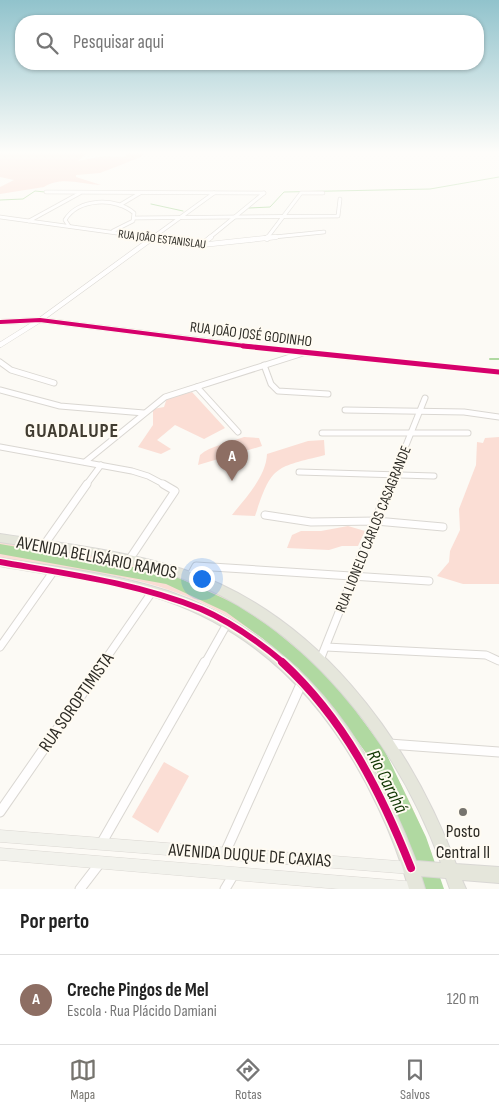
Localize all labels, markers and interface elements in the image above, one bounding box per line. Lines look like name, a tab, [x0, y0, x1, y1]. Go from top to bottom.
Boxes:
search box	[15, 15, 484, 70]
icon: search	[33, 29, 61, 57]
text: Pesquisar aqui	[73, 31, 164, 54]
street label: RUA JOÃO ESTANISLAU	[117, 227, 207, 252]
street label: RUA JOÃO JOSÉ GODINHO	[189, 318, 313, 351]
district label: GUADALUPE	[25, 419, 119, 443]
pin: A	[216, 440, 248, 481]
street label: RUA LIONELO CARLOS CASAGRANDE	[331, 443, 416, 615]
street label: AVENIDA BELISÁRIO RAMOS	[14, 531, 179, 583]
your location	[189, 566, 215, 592]
street label: RUA SOROPTIMISTA	[35, 649, 118, 756]
water label: Rio Carahá	[361, 746, 412, 817]
marker: Posto Central II	[457, 806, 469, 818]
place label: Posto Central II	[436, 821, 490, 863]
street label: AVENIDA DUQUE DE CAXIAS	[167, 839, 332, 872]
text: Por perto	[20, 909, 89, 934]
text: Creche Pingos de Mel	[67, 979, 209, 1002]
text: A	[32, 990, 40, 1009]
text: 120 m	[447, 990, 479, 1009]
text: Escola · Rua Plácido Damiani	[67, 1002, 217, 1021]
tab: Mapa	[69, 1056, 97, 1103]
tab: Rotas	[234, 1056, 262, 1103]
tab: Salvos	[400, 1056, 430, 1103]

